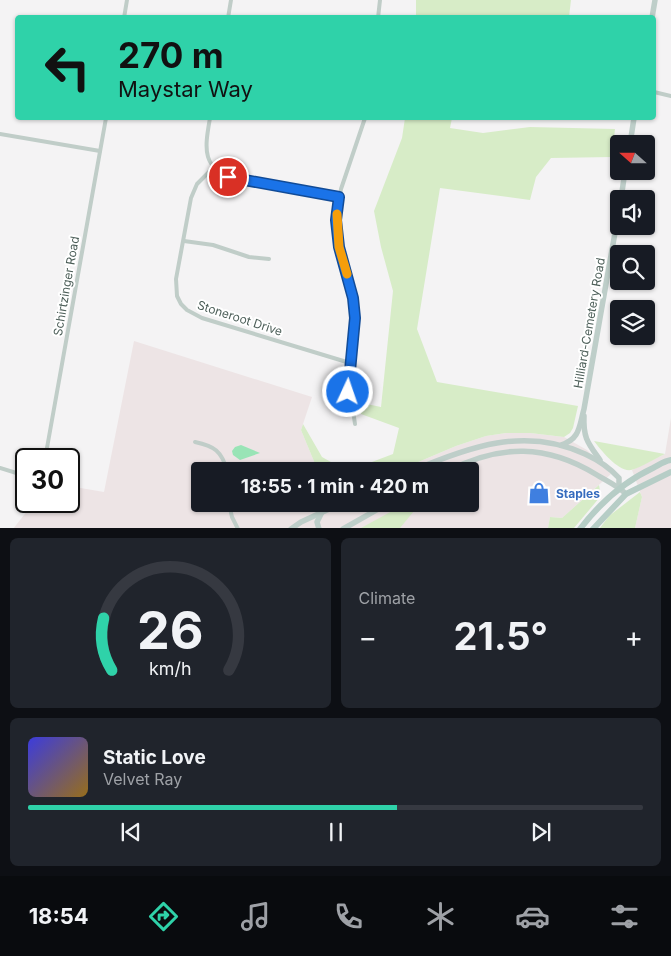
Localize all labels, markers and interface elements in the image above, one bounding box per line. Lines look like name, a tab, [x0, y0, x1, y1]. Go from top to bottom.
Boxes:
text: 270 m	[118, 34, 224, 76]
icon: left	[35, 35, 100, 100]
text: Maystar Way	[118, 76, 253, 102]
north arrow	[610, 135, 655, 180]
map controls	[610, 135, 655, 345]
pin	[207, 156, 249, 198]
icon: arrive	[214, 163, 242, 191]
button: sound	[610, 190, 655, 235]
street label: Schirtzinger Road	[50, 235, 82, 337]
button: search	[610, 245, 655, 290]
street label: Hilliard-Cemetery Road	[570, 257, 608, 389]
street label: Stoneroot Drive	[196, 297, 284, 339]
button: layers	[610, 300, 655, 345]
position arrow	[321, 365, 373, 417]
speed limit sign: 30	[15, 448, 80, 513]
text: 18:55 · 1 min · 420 m	[241, 475, 429, 498]
shop icon: Staples	[526, 480, 552, 506]
place label: Staples	[556, 486, 600, 501]
text: Climate	[359, 588, 415, 608]
text: 26	[137, 599, 204, 662]
text: 21.5°	[454, 613, 548, 659]
text: −	[359, 620, 377, 654]
text: +	[624, 620, 643, 654]
text: km/h	[149, 658, 191, 679]
text: Static Love	[103, 746, 206, 769]
text: Velvet Ray	[103, 769, 182, 789]
icon: previous	[117, 818, 145, 846]
icon: pause	[322, 818, 350, 846]
icon: next	[527, 818, 555, 846]
icon: directions	[146, 899, 181, 934]
icon: music	[238, 899, 273, 934]
icon: phone	[331, 899, 366, 934]
icon: climate	[423, 899, 458, 934]
icon: car	[515, 899, 550, 934]
icon: filters	[607, 899, 642, 934]
text: 18:54	[29, 903, 89, 929]

